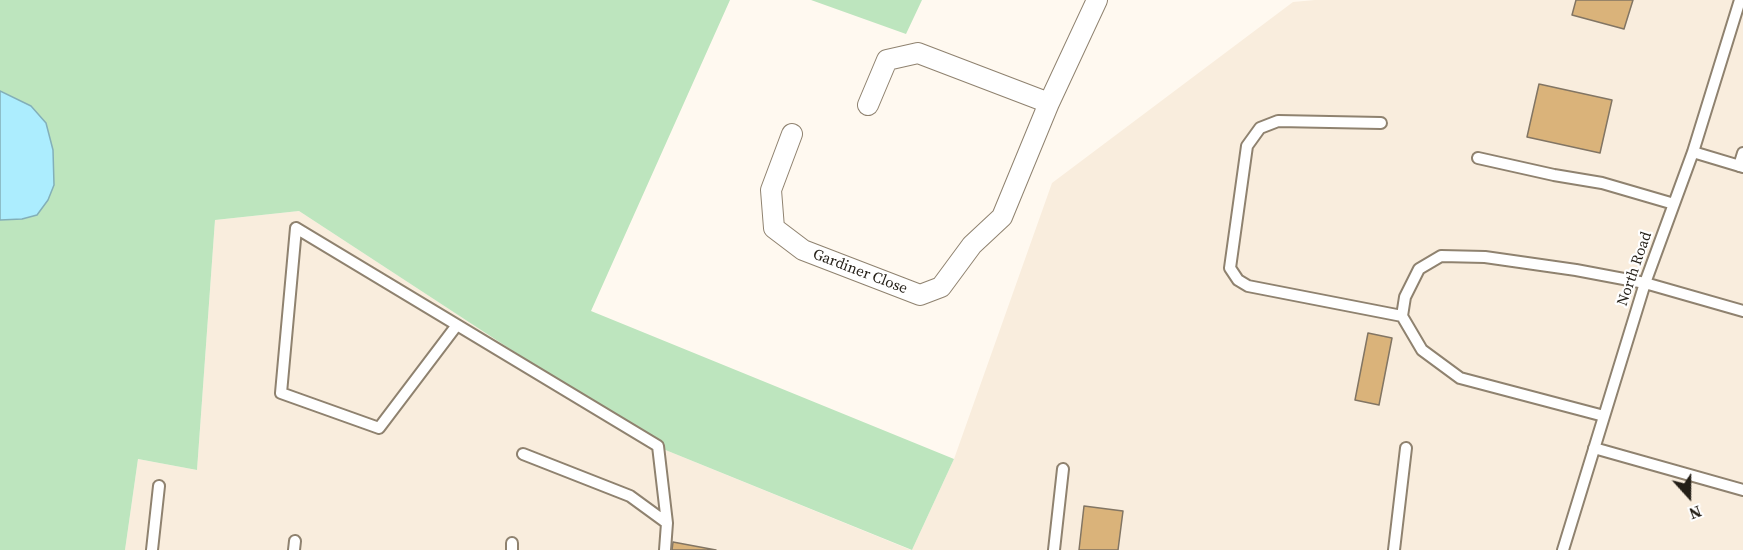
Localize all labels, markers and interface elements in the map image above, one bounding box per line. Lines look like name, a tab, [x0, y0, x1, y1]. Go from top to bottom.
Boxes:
street label: North Road	[1614, 230, 1656, 308]
street label: Gardiner Close	[810, 246, 910, 298]
north arrow	[1659, 466, 1719, 526]
text: N	[1686, 500, 1705, 525]

